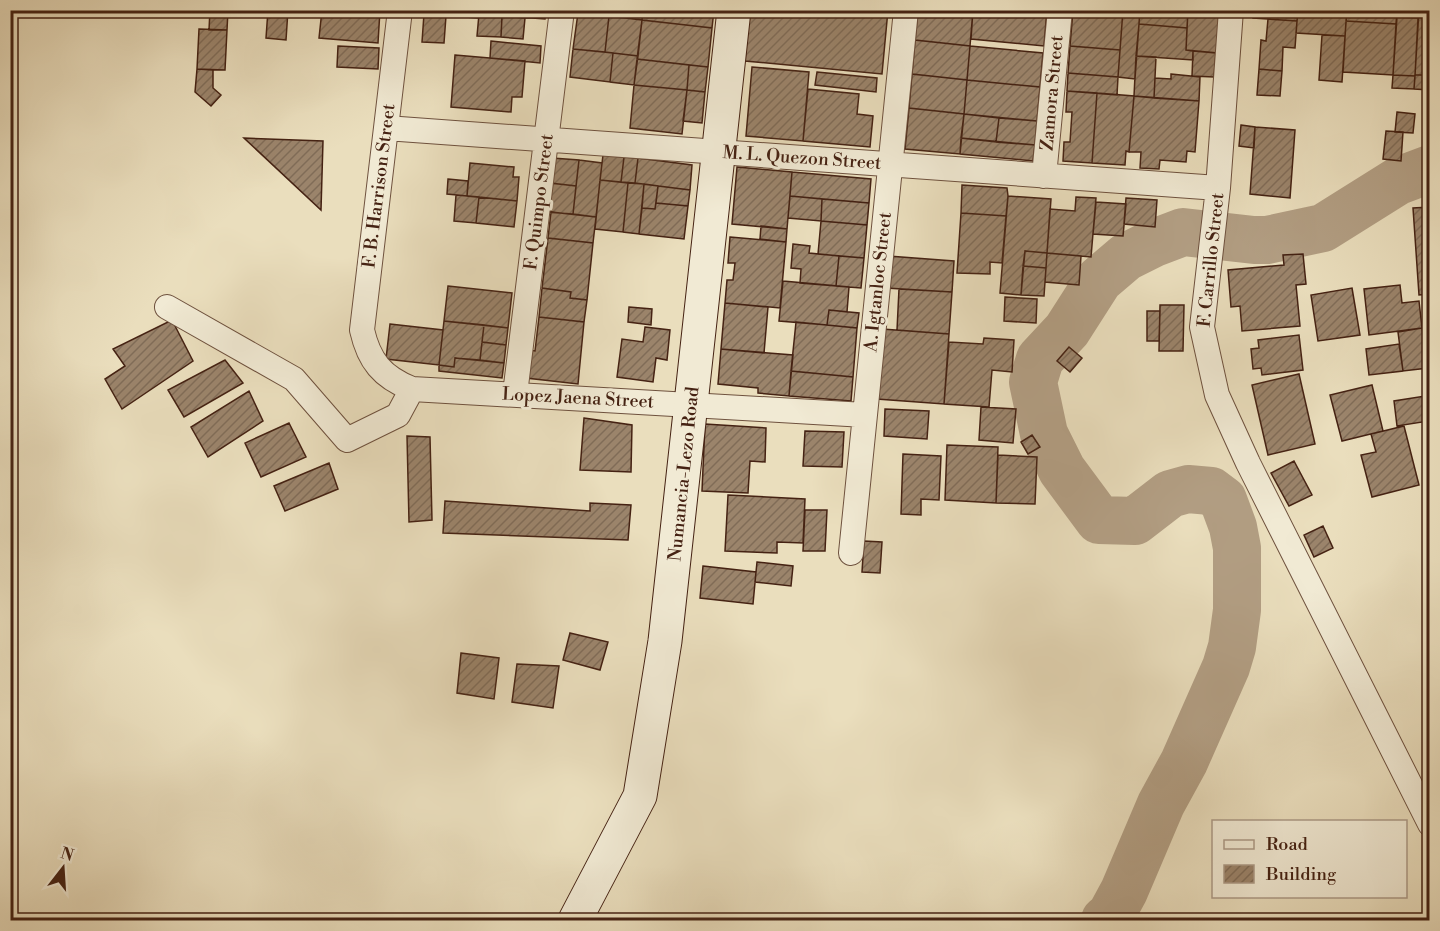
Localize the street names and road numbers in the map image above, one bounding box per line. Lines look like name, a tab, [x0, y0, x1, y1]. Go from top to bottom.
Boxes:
street label: Zamora Street	[1035, 34, 1069, 152]
street label: F. B. Harrison Street	[357, 102, 401, 270]
street label: F. Quimpo Street	[519, 132, 559, 272]
street label: M. L. Quezon Street	[722, 141, 883, 175]
street label: F. Carrillo Street	[1192, 191, 1230, 328]
street label: A. Igtanloc Street	[859, 210, 897, 354]
street label: Lopez Jaena Street	[501, 383, 655, 413]
street label: Numancia-Lezo Road	[663, 385, 705, 562]

